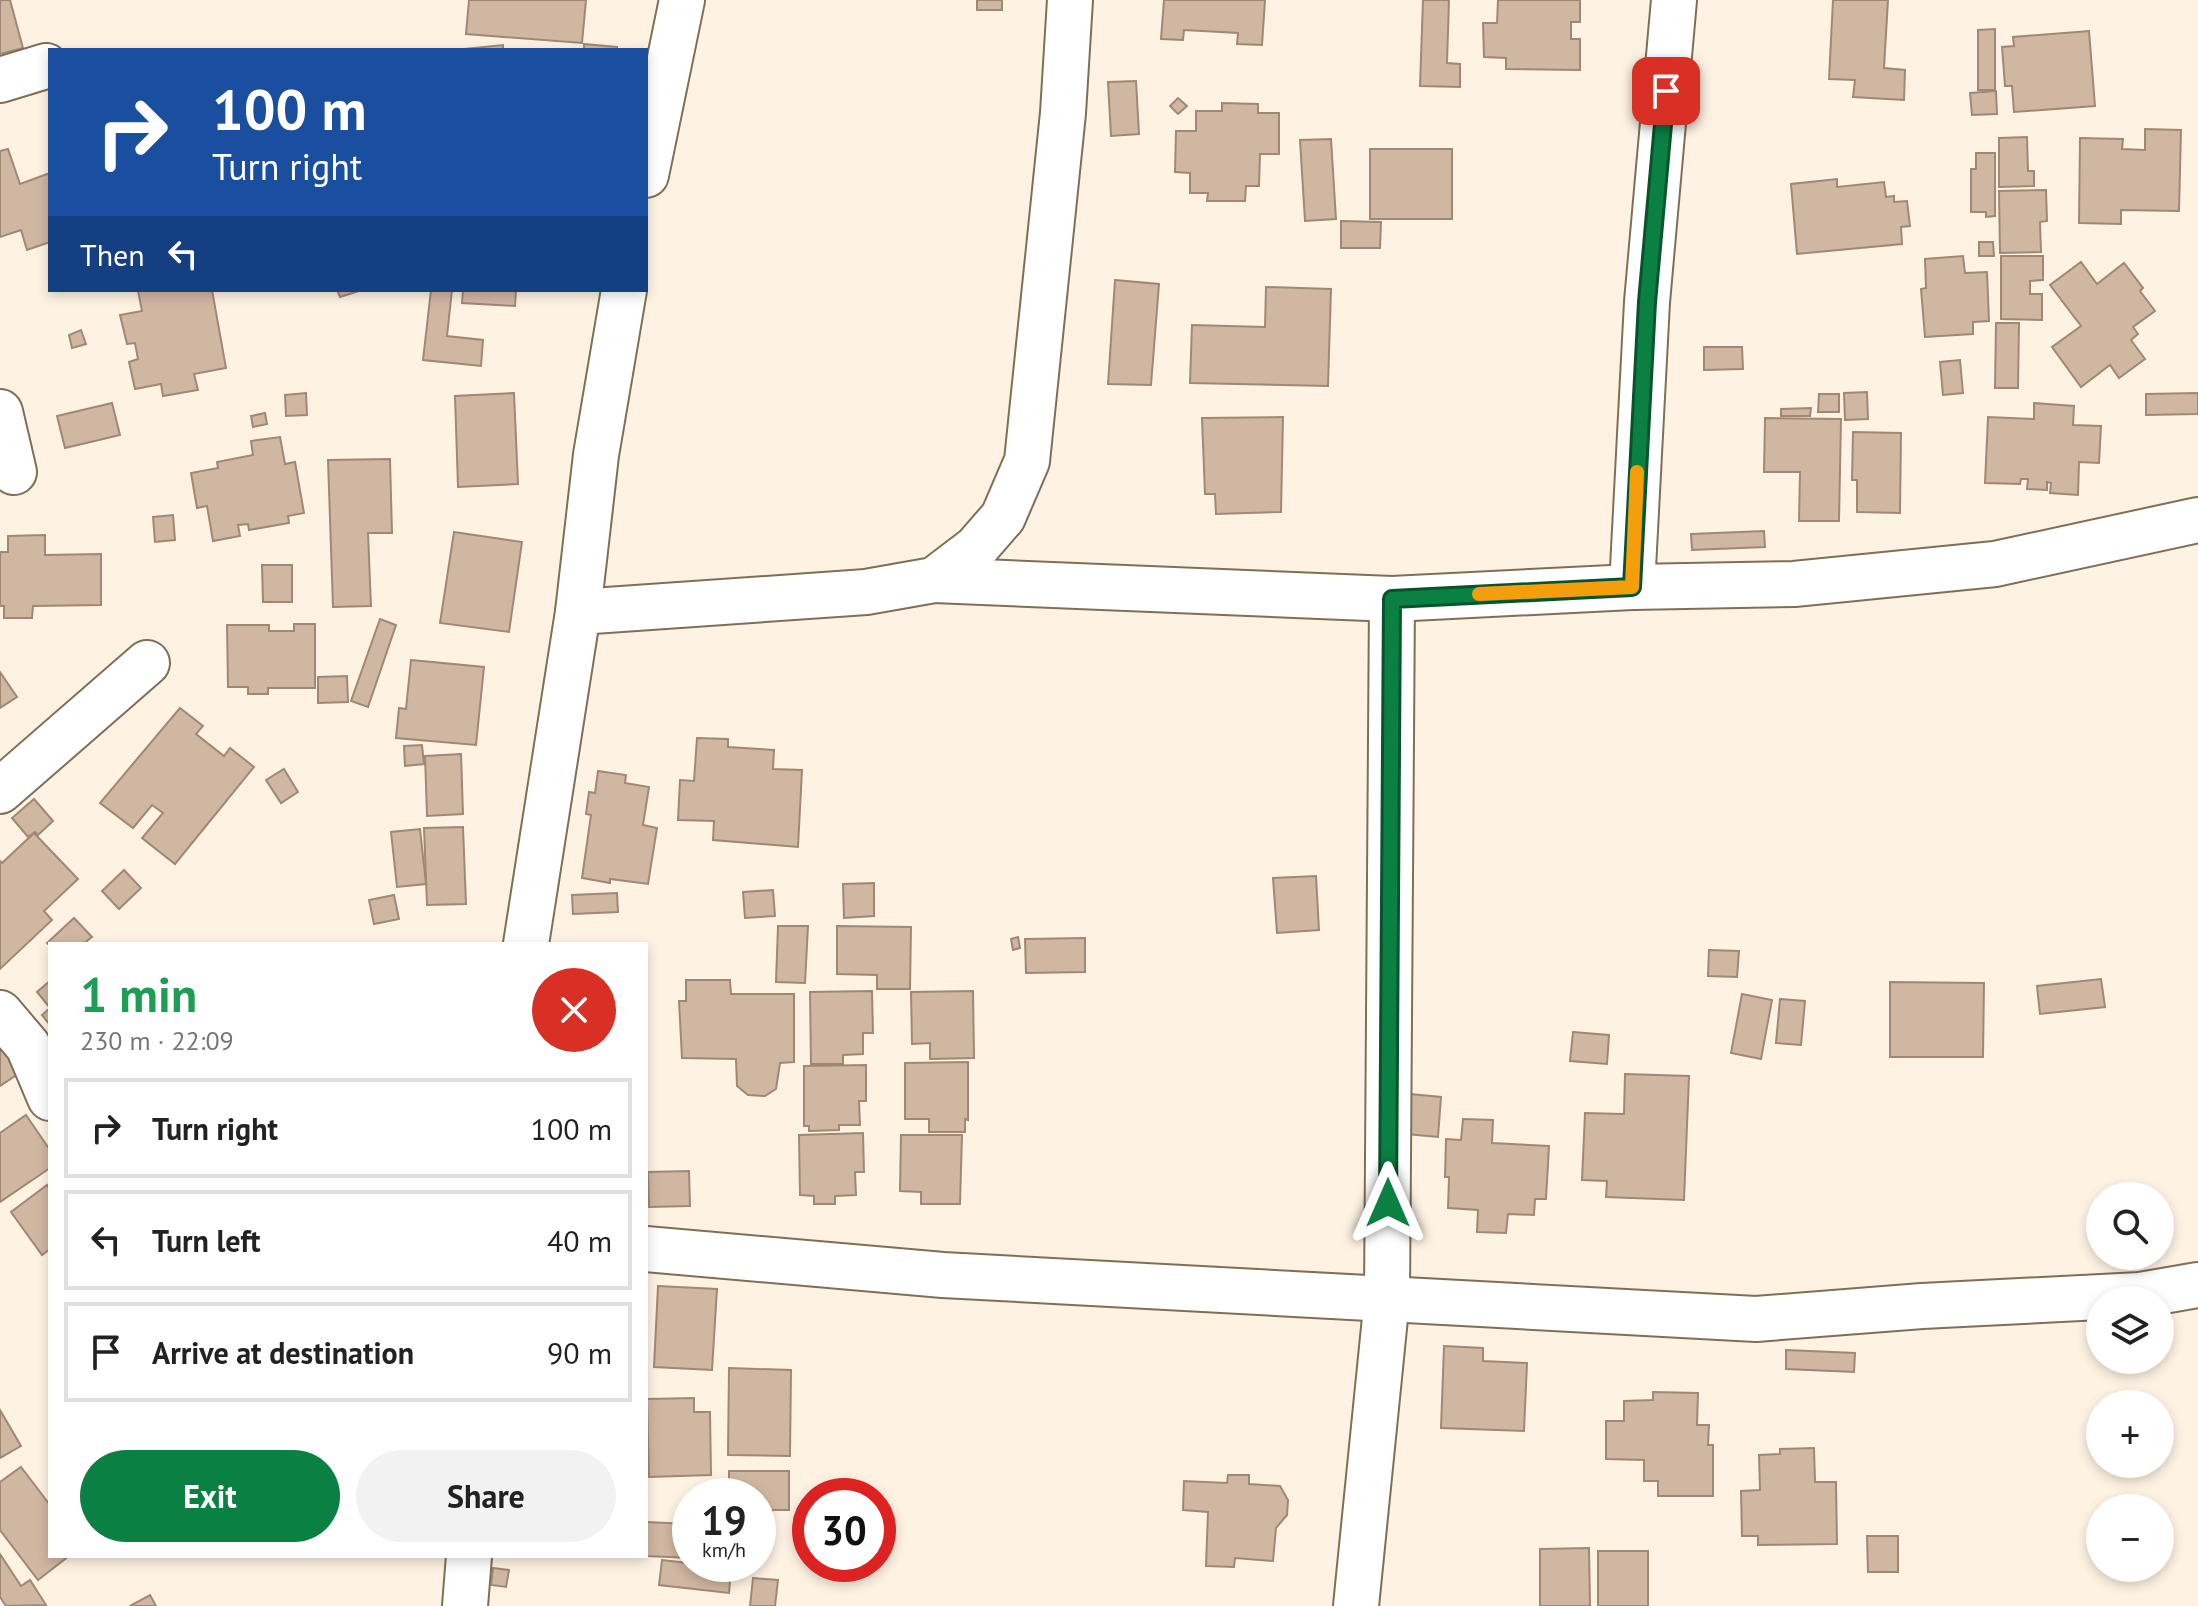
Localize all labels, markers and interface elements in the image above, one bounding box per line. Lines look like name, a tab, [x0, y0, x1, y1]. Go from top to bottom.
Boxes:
pin	[1632, 57, 1700, 125]
icon: arrive	[1644, 69, 1688, 113]
text: 100 m	[212, 73, 367, 145]
icon: right	[80, 80, 184, 184]
text: Turn right	[212, 143, 362, 190]
icon: left	[161, 232, 205, 276]
text: Then	[80, 235, 145, 274]
text: 1 min	[80, 963, 197, 1025]
button: close	[532, 968, 616, 1052]
text: 230 m · 22:09	[80, 1024, 234, 1057]
icon: right	[84, 1106, 128, 1150]
text: Turn right	[152, 1109, 278, 1148]
text: 100 m	[531, 1109, 612, 1148]
position arrow	[1346, 1161, 1430, 1245]
map controls	[2086, 1182, 2174, 1582]
button: search	[2086, 1182, 2174, 1270]
icon: left	[84, 1218, 128, 1262]
text: Turn left	[152, 1221, 260, 1260]
text: 40 m	[547, 1221, 612, 1260]
button: layers	[2086, 1286, 2174, 1374]
icon: arrive	[84, 1330, 128, 1374]
text: Arrive at destination	[152, 1333, 414, 1372]
text: 90 m	[547, 1333, 612, 1372]
button: +	[2086, 1390, 2174, 1478]
button: Exit	[80, 1450, 340, 1542]
button: Share	[356, 1450, 616, 1542]
speed limit sign: 30	[792, 1478, 896, 1582]
text: 19	[701, 1494, 747, 1546]
button: −	[2086, 1494, 2174, 1582]
text: km/h	[702, 1537, 746, 1563]

